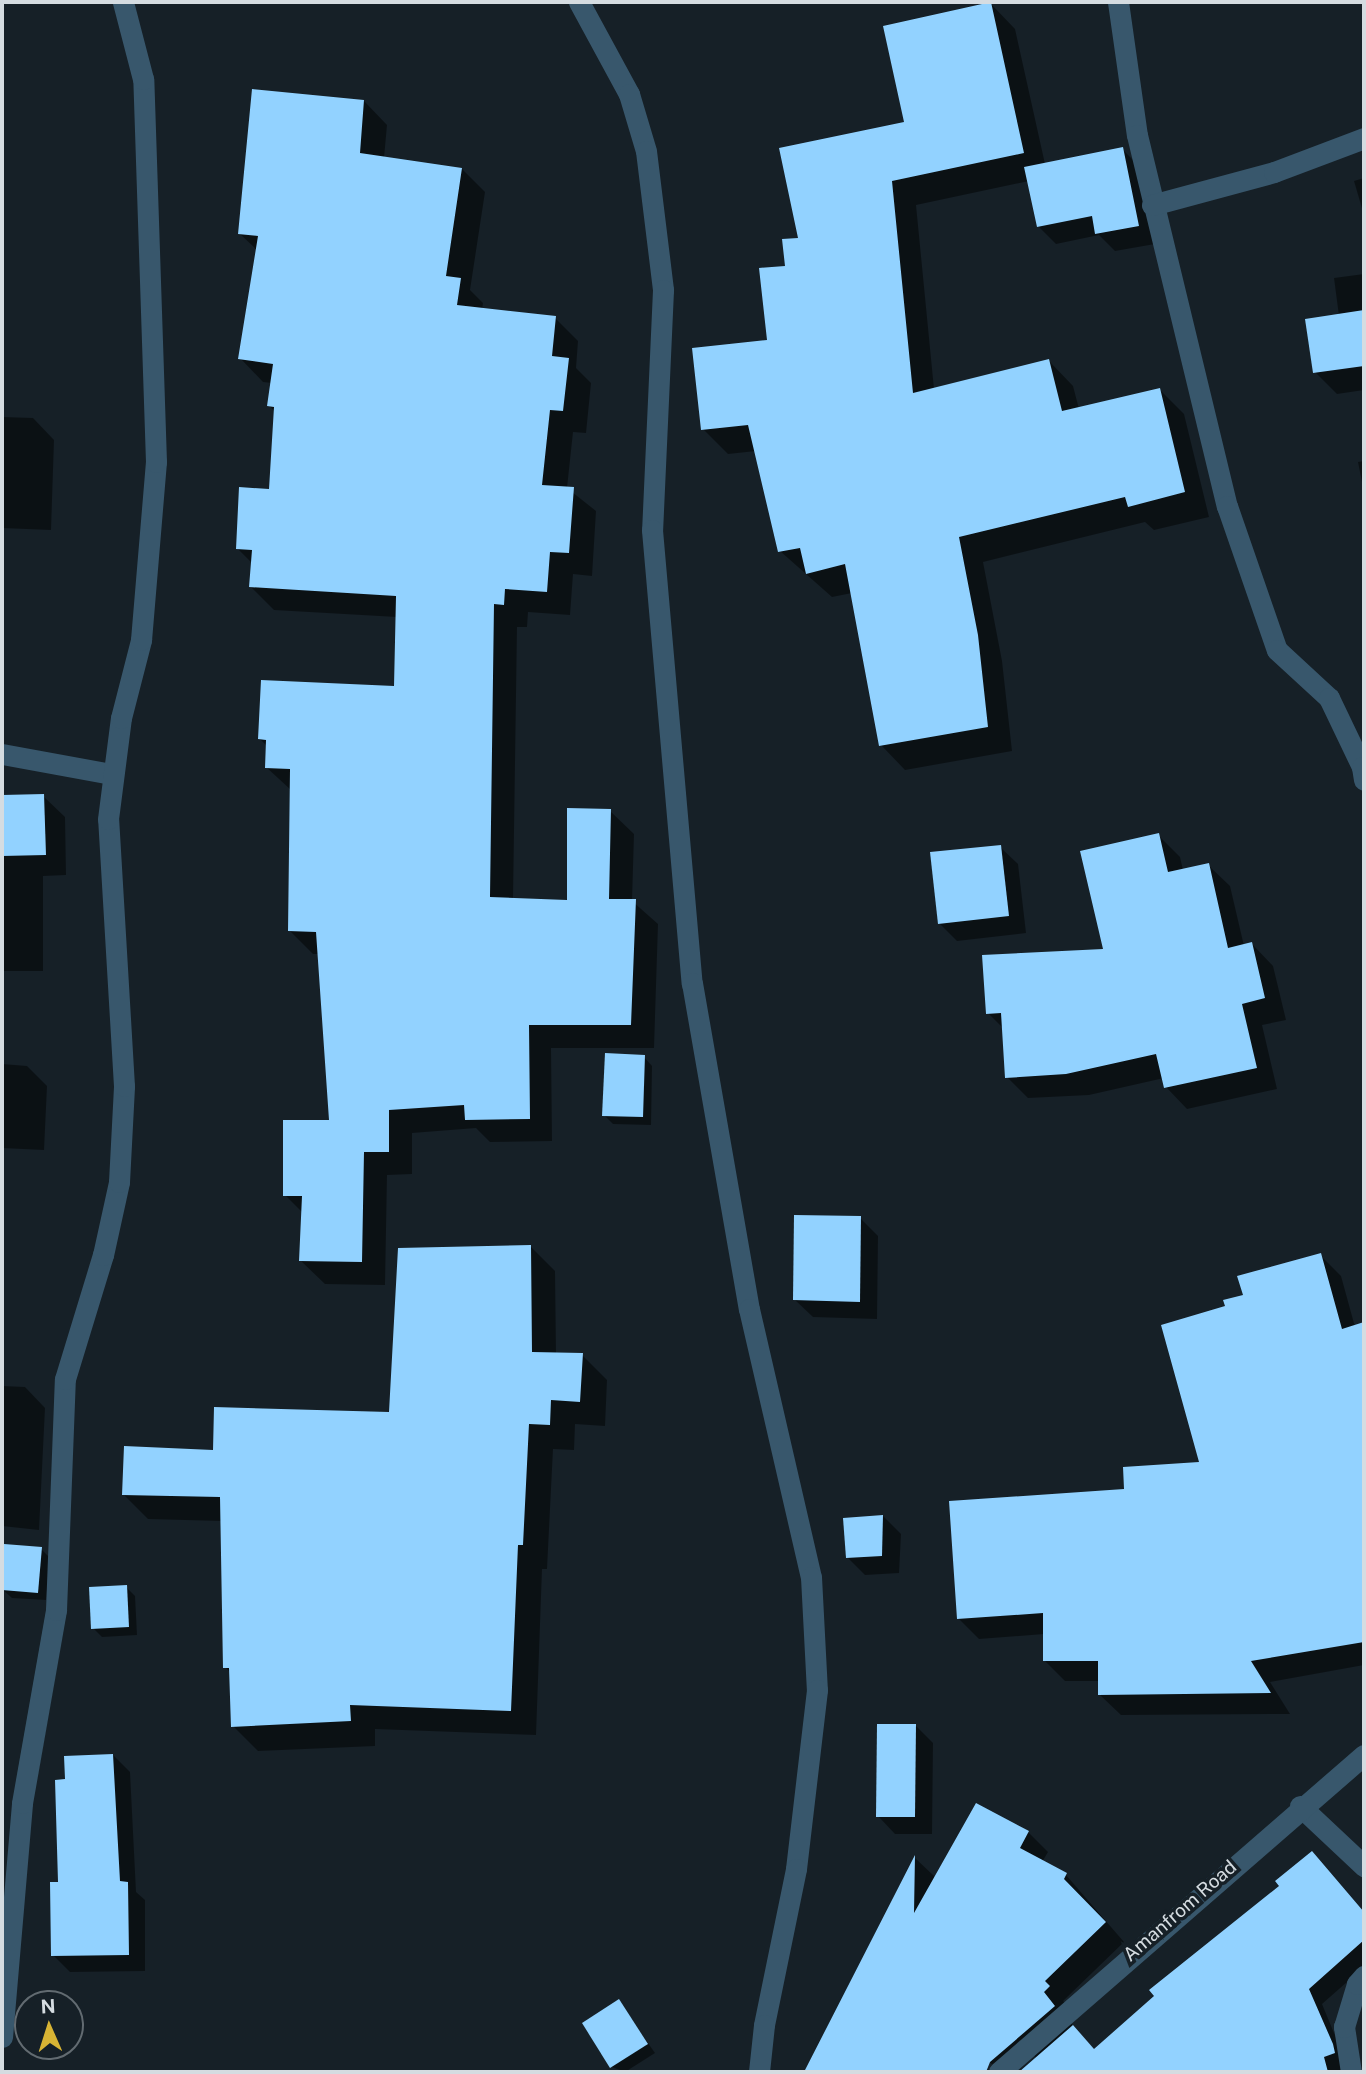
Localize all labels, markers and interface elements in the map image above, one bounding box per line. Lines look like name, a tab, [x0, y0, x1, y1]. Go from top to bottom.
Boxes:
street label: Amanfrom Road	[1119, 1856, 1241, 1966]
north arrow	[14, 1990, 84, 2060]
text: N	[40, 1995, 56, 2017]

